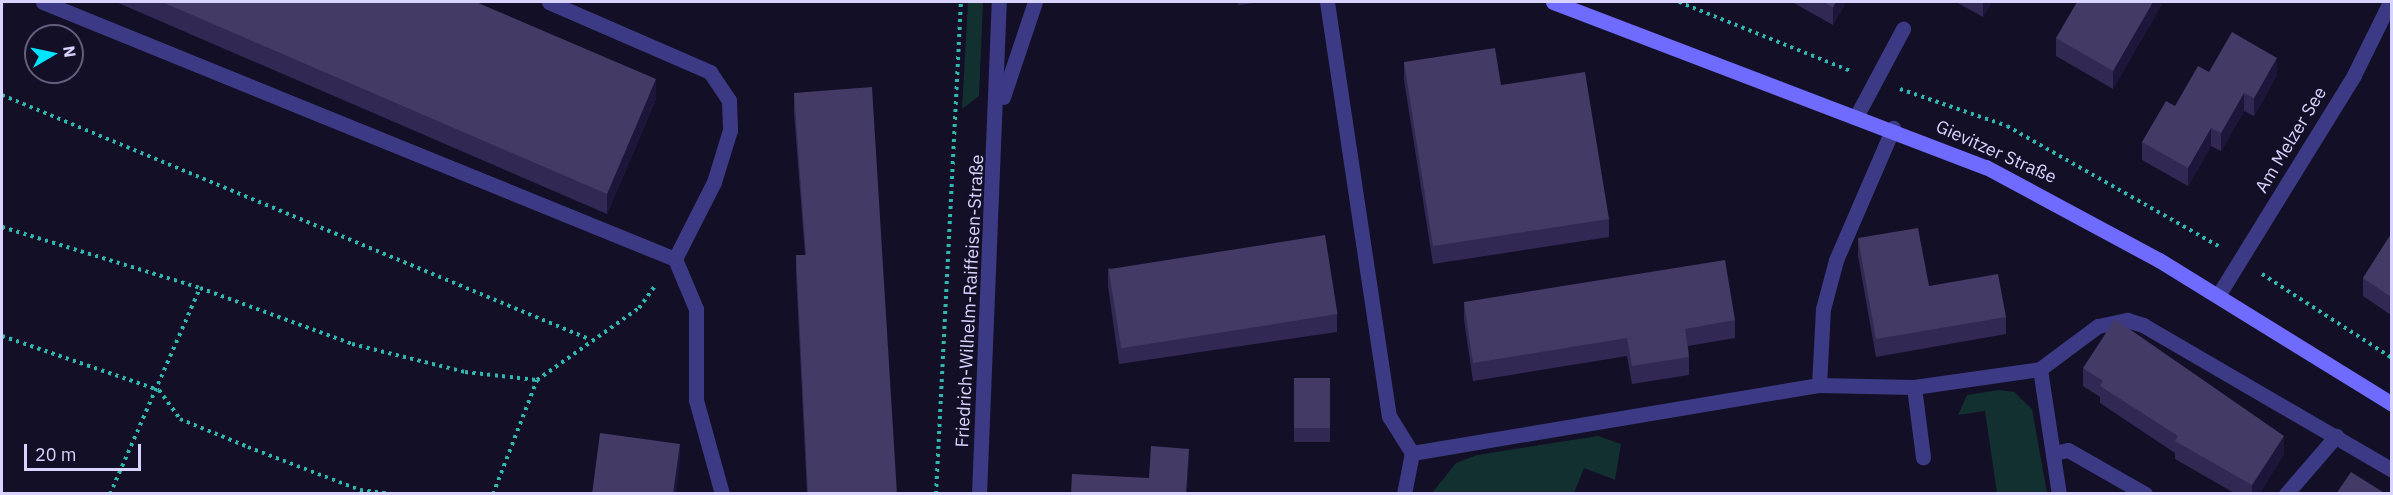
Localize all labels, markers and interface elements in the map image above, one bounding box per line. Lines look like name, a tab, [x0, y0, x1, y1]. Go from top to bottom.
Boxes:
north arrow	[24, 24, 84, 84]
text: N	[59, 44, 81, 59]
street label: Am Melzer See	[2251, 83, 2331, 197]
street label: Gievitzer Straße	[1932, 116, 2060, 188]
street label: Friedrich-Wilhelm-Raiffeisen-Straße	[952, 154, 988, 448]
scale bar	[27, 432, 144, 470]
text: 20 m	[35, 443, 77, 466]

